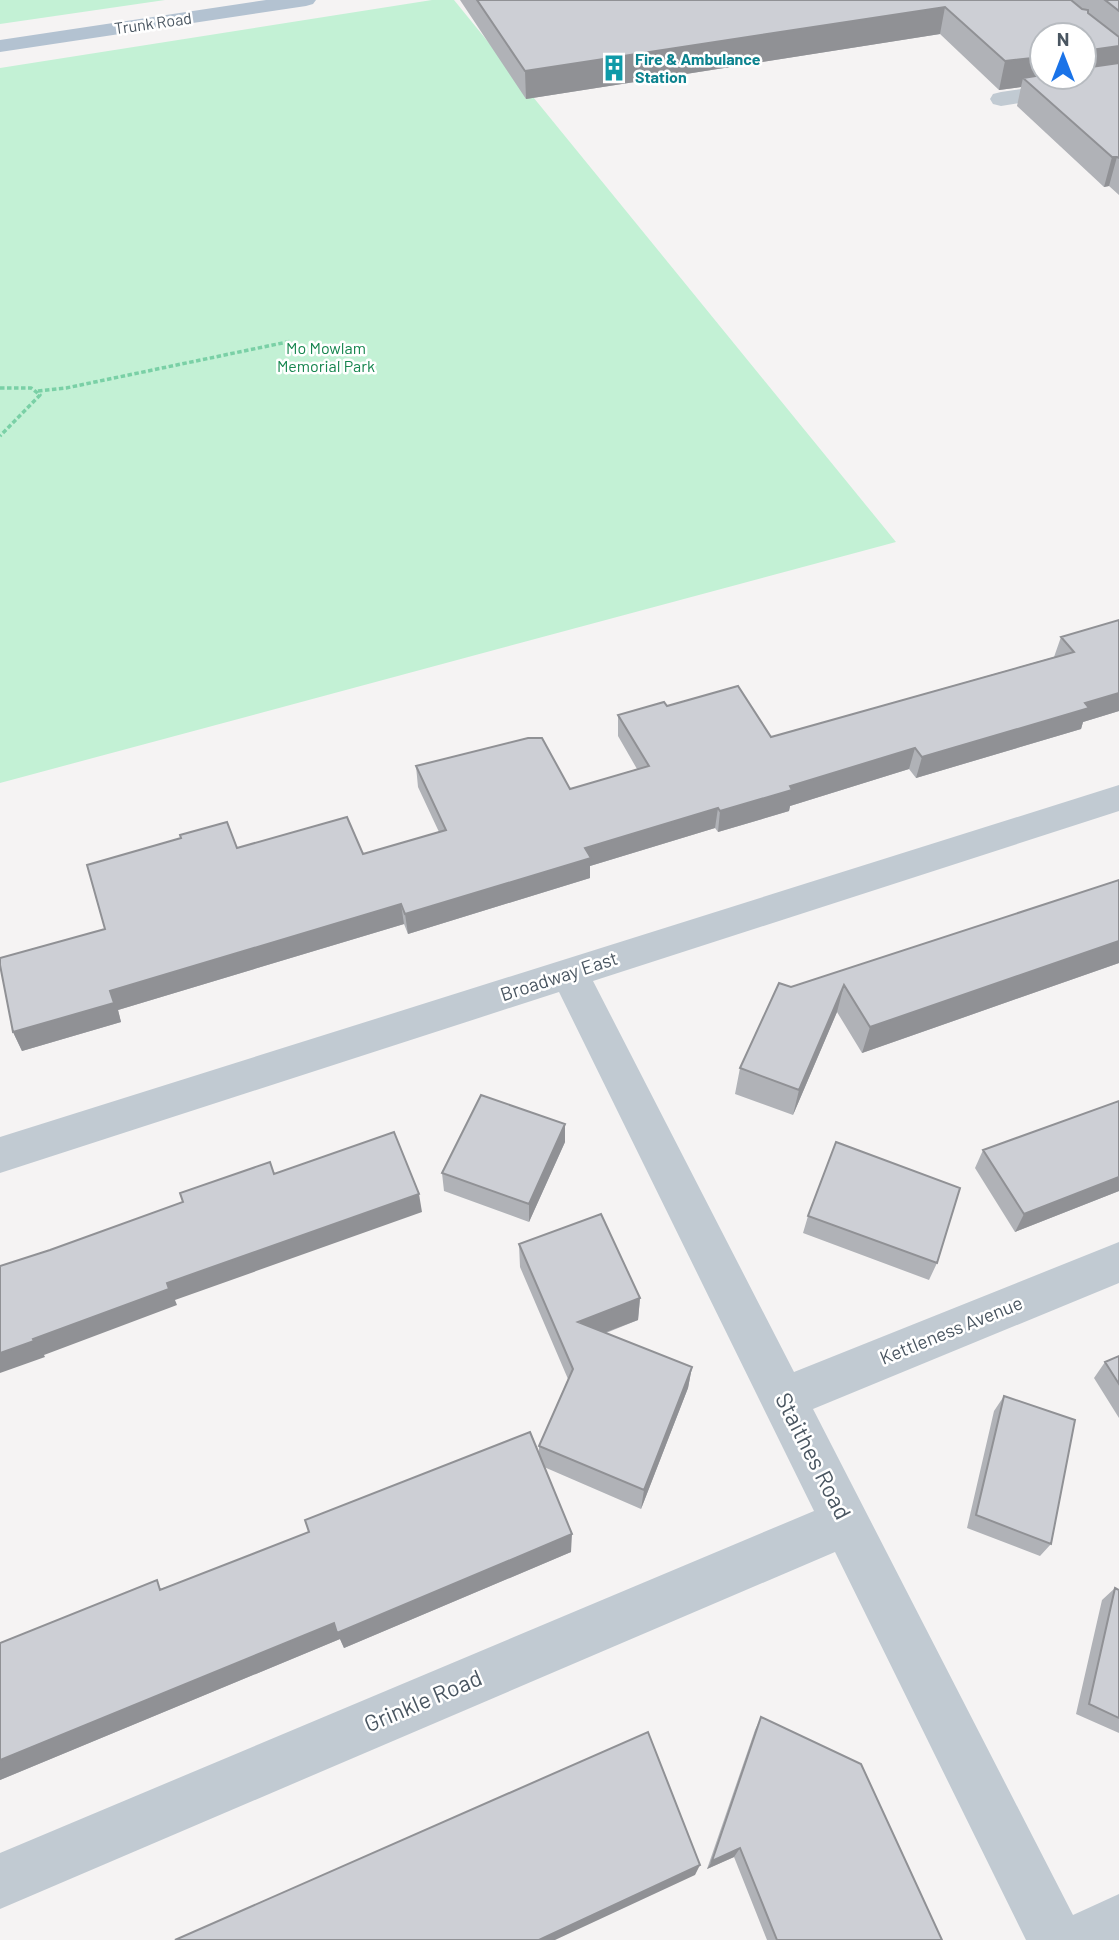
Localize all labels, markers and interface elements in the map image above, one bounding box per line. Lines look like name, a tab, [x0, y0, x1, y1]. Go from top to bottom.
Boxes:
street label: Trunk Road	[113, 8, 193, 37]
north arrow	[1028, 21, 1098, 91]
text: N	[1057, 27, 1069, 50]
place label: Fire & Ambulance Station	[635, 49, 761, 86]
building icon: Fire & Ambulance Station	[599, 53, 629, 83]
park label: Mo Mowlam Memorial Park	[277, 338, 375, 375]
street label: Broadway East	[497, 946, 620, 1005]
street label: Kettleness Avenue	[876, 1290, 1026, 1369]
street label: Staithes Road	[770, 1387, 858, 1524]
street label: Grinkle Road	[359, 1663, 486, 1737]

